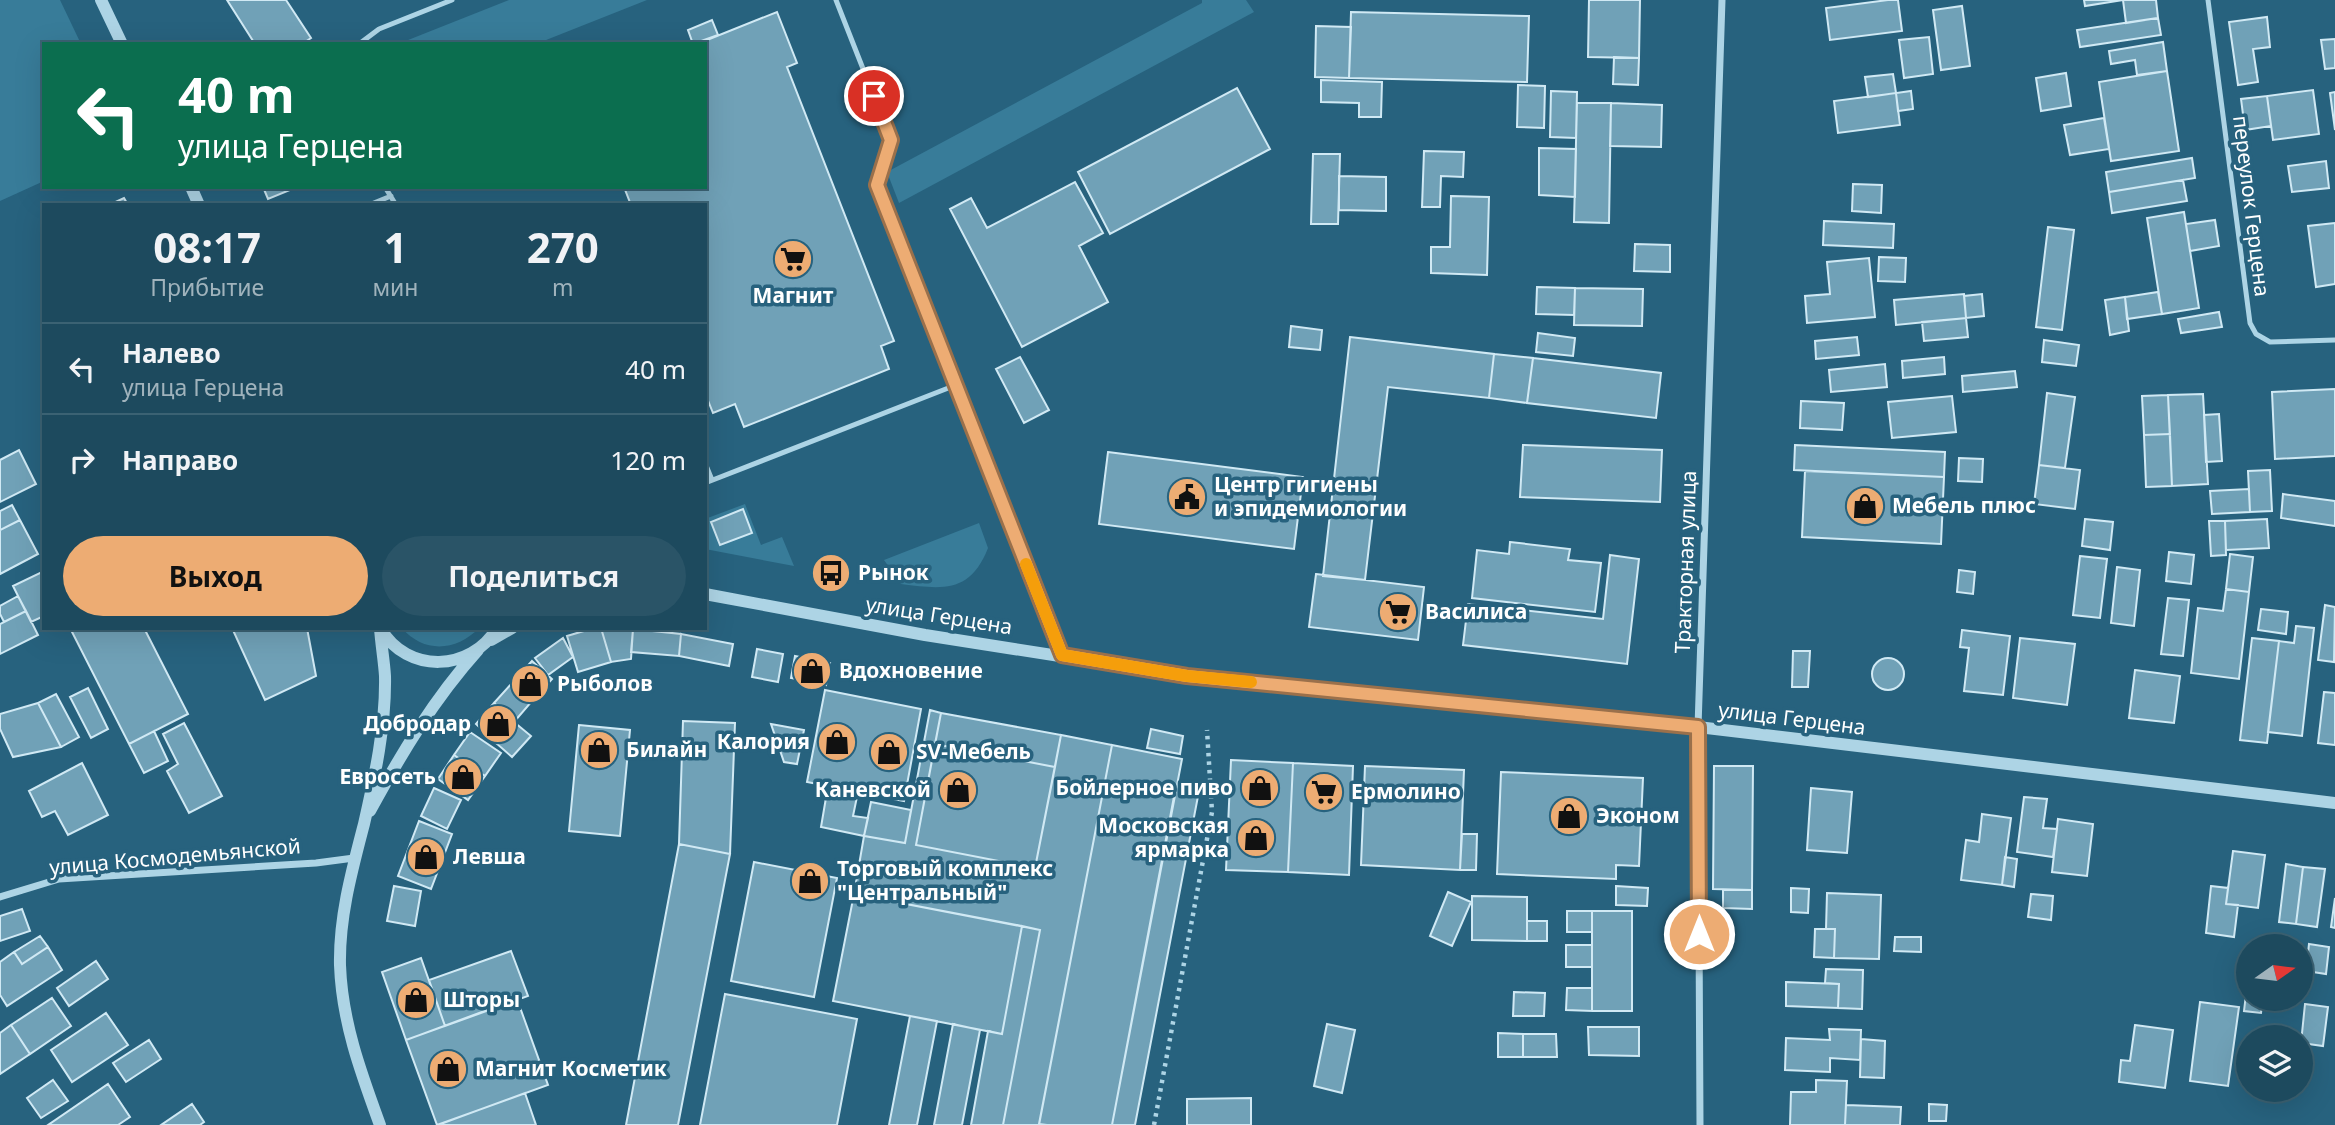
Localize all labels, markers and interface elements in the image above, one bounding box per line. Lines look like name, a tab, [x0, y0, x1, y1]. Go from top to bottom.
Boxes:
text: 40 m	[178, 61, 295, 127]
pin	[844, 66, 904, 126]
icon: left	[63, 70, 154, 161]
icon: arrive	[855, 77, 893, 115]
street label: переулок Герцена	[2227, 114, 2277, 298]
text: улица Герцена	[178, 124, 404, 167]
text: 08:17	[153, 218, 261, 275]
text: 1	[383, 218, 407, 275]
text: 270	[527, 218, 599, 275]
supermarket icon: Магнит	[772, 238, 814, 280]
text: Прибытие	[150, 271, 264, 303]
text: мин	[372, 271, 418, 303]
text: m	[552, 271, 574, 303]
place label: Магнит	[753, 281, 834, 309]
text: Налево	[122, 335, 221, 371]
icon: left	[63, 350, 101, 388]
text: 40 m	[625, 351, 686, 387]
text: улица Герцена	[122, 371, 284, 403]
icon: right	[63, 441, 101, 479]
text: Направо	[122, 442, 238, 478]
text: 120 m	[610, 442, 686, 478]
place label: Центр гигиены и эпидемиологии	[1214, 470, 1407, 522]
street label: Тракторная улица	[1668, 470, 1702, 654]
public building icon: Центр гигиены и эпидемиологии	[1166, 476, 1208, 518]
shop icon: Мебель плюс	[1844, 485, 1886, 527]
place label: Мебель плюс	[1892, 491, 2036, 519]
button: Выход	[63, 536, 368, 616]
button: Поделиться	[382, 536, 686, 616]
bus stop icon: Рынок	[810, 552, 852, 594]
place label: Рынок	[858, 558, 929, 586]
street label: улица Герцена	[864, 590, 1015, 640]
supermarket icon: Василиса	[1377, 591, 1419, 633]
place label: Василиса	[1425, 597, 1527, 625]
shop icon: Вдохновение	[791, 650, 833, 692]
place label: Вдохновение	[839, 656, 983, 684]
shop icon: Рыболов	[509, 663, 551, 705]
place label: Рыболов	[557, 669, 653, 697]
street label: улица Герцена	[1717, 695, 1867, 741]
shop icon: Добродар	[477, 703, 519, 745]
place label: Добродар	[363, 709, 471, 737]
shop icon: Калория	[816, 721, 858, 763]
place label: Калория	[717, 727, 810, 755]
shop icon: Билайн	[578, 729, 620, 771]
shop icon: SV-Мебель	[868, 731, 910, 773]
place label: Билайн	[626, 735, 707, 763]
place label: SV-Мебель	[916, 737, 1031, 765]
shop icon: Евросеть	[442, 756, 484, 798]
place label: Евросеть	[339, 762, 436, 790]
shop icon: Бойлерное пиво	[1239, 767, 1281, 809]
shop icon: Каневской	[937, 769, 979, 811]
supermarket icon: Ермолино	[1303, 771, 1345, 813]
place label: Бойлерное пиво	[1056, 773, 1233, 801]
place label: Каневской	[815, 775, 931, 803]
place label: Ермолино	[1351, 777, 1461, 805]
shop icon: Эконом	[1548, 795, 1590, 837]
place label: Эконом	[1596, 801, 1680, 829]
place label: Московская ярмарка	[1098, 811, 1229, 863]
shop icon: Московская ярмарка	[1235, 817, 1277, 859]
street label: улица Космодемьянской	[48, 831, 302, 881]
shop icon: Левша	[405, 836, 447, 878]
place label: Левша	[453, 842, 526, 870]
place label: Торговый комплекс "Центральный"	[837, 854, 1053, 906]
shop icon: Торговый комплекс "Центральный"	[789, 860, 831, 902]
position arrow	[1662, 897, 1736, 971]
north arrow	[2236, 934, 2314, 1012]
map controls	[2236, 934, 2313, 1102]
shop icon: Шторы	[395, 979, 437, 1021]
place label: Шторы	[443, 985, 520, 1013]
button: layers	[2236, 1025, 2313, 1102]
shop icon: Магнит Косметик	[427, 1048, 469, 1090]
place label: Магнит Косметик	[475, 1054, 667, 1082]

